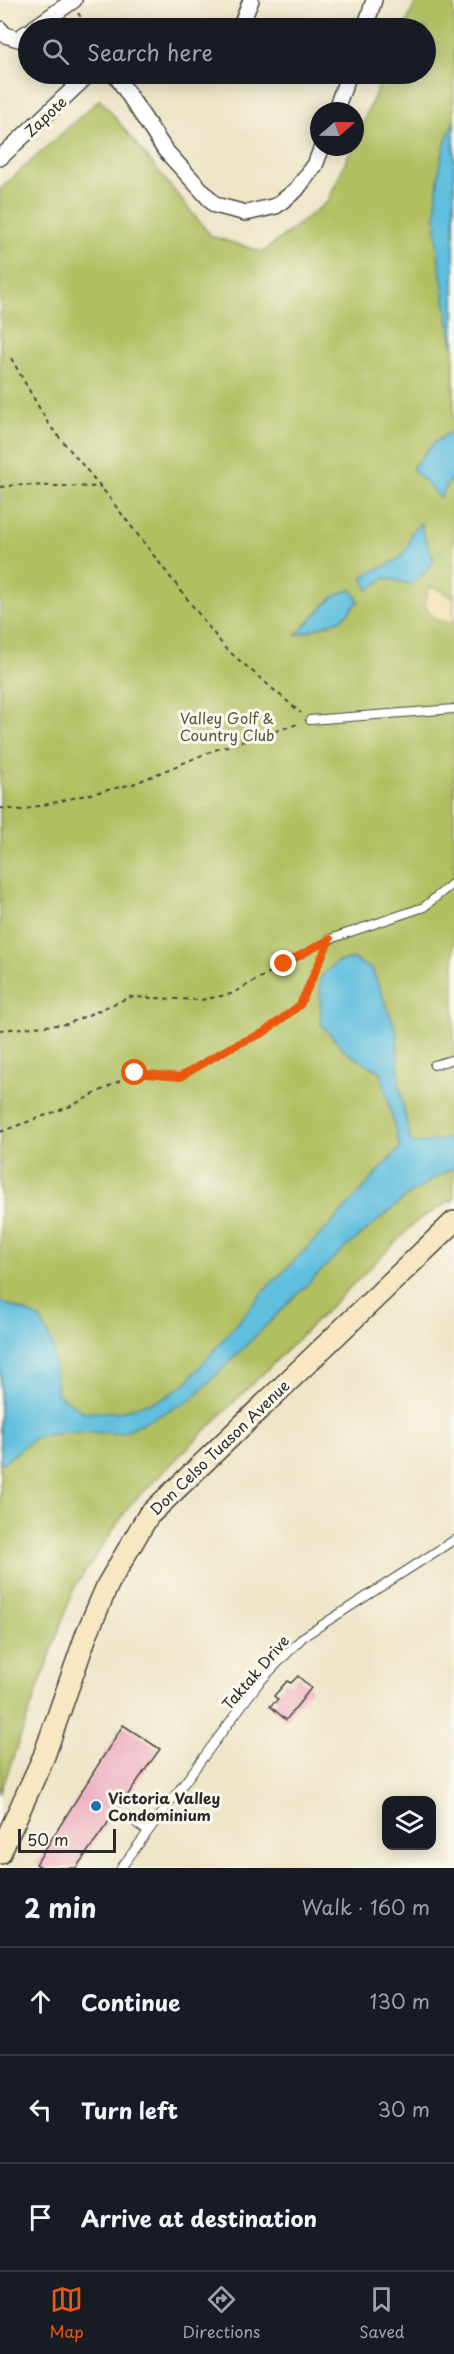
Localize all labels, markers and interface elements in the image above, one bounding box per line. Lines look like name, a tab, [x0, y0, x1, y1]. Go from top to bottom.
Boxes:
search box	[18, 18, 436, 84]
icon: search	[39, 35, 72, 68]
text: Search here	[87, 35, 213, 68]
street label: Zapote	[19, 90, 71, 142]
north arrow	[310, 102, 364, 156]
park label: Valley Golf & Country Club	[180, 706, 274, 746]
route end	[270, 950, 296, 976]
route start	[121, 1059, 147, 1085]
street label: Don Celso Tuason Avenue	[144, 1374, 294, 1520]
street label: Taktak Drive	[216, 1629, 294, 1715]
place label: Victoria Valley Condominium	[108, 1786, 220, 1826]
map controls	[382, 1796, 436, 1850]
button: layers	[382, 1796, 436, 1850]
marker: Victoria Valley Condominium	[89, 1799, 103, 1813]
scale bar	[18, 1826, 116, 1854]
text: 50 m	[27, 1827, 68, 1851]
text: 2 min	[24, 1888, 97, 1927]
text: Walk · 160 m	[302, 1892, 430, 1922]
icon: ahead	[24, 1985, 57, 2018]
text: Continue	[81, 1985, 180, 2018]
text: 130 m	[370, 1986, 430, 2016]
icon: left	[24, 2093, 57, 2126]
text: Turn left	[81, 2093, 178, 2126]
text: 30 m	[377, 2094, 430, 2124]
icon: arrive	[24, 2201, 57, 2234]
text: Arrive at destination	[81, 2201, 317, 2234]
tab: Map	[49, 2283, 84, 2343]
tab: Directions	[182, 2283, 260, 2343]
tab: Saved	[359, 2283, 405, 2343]

